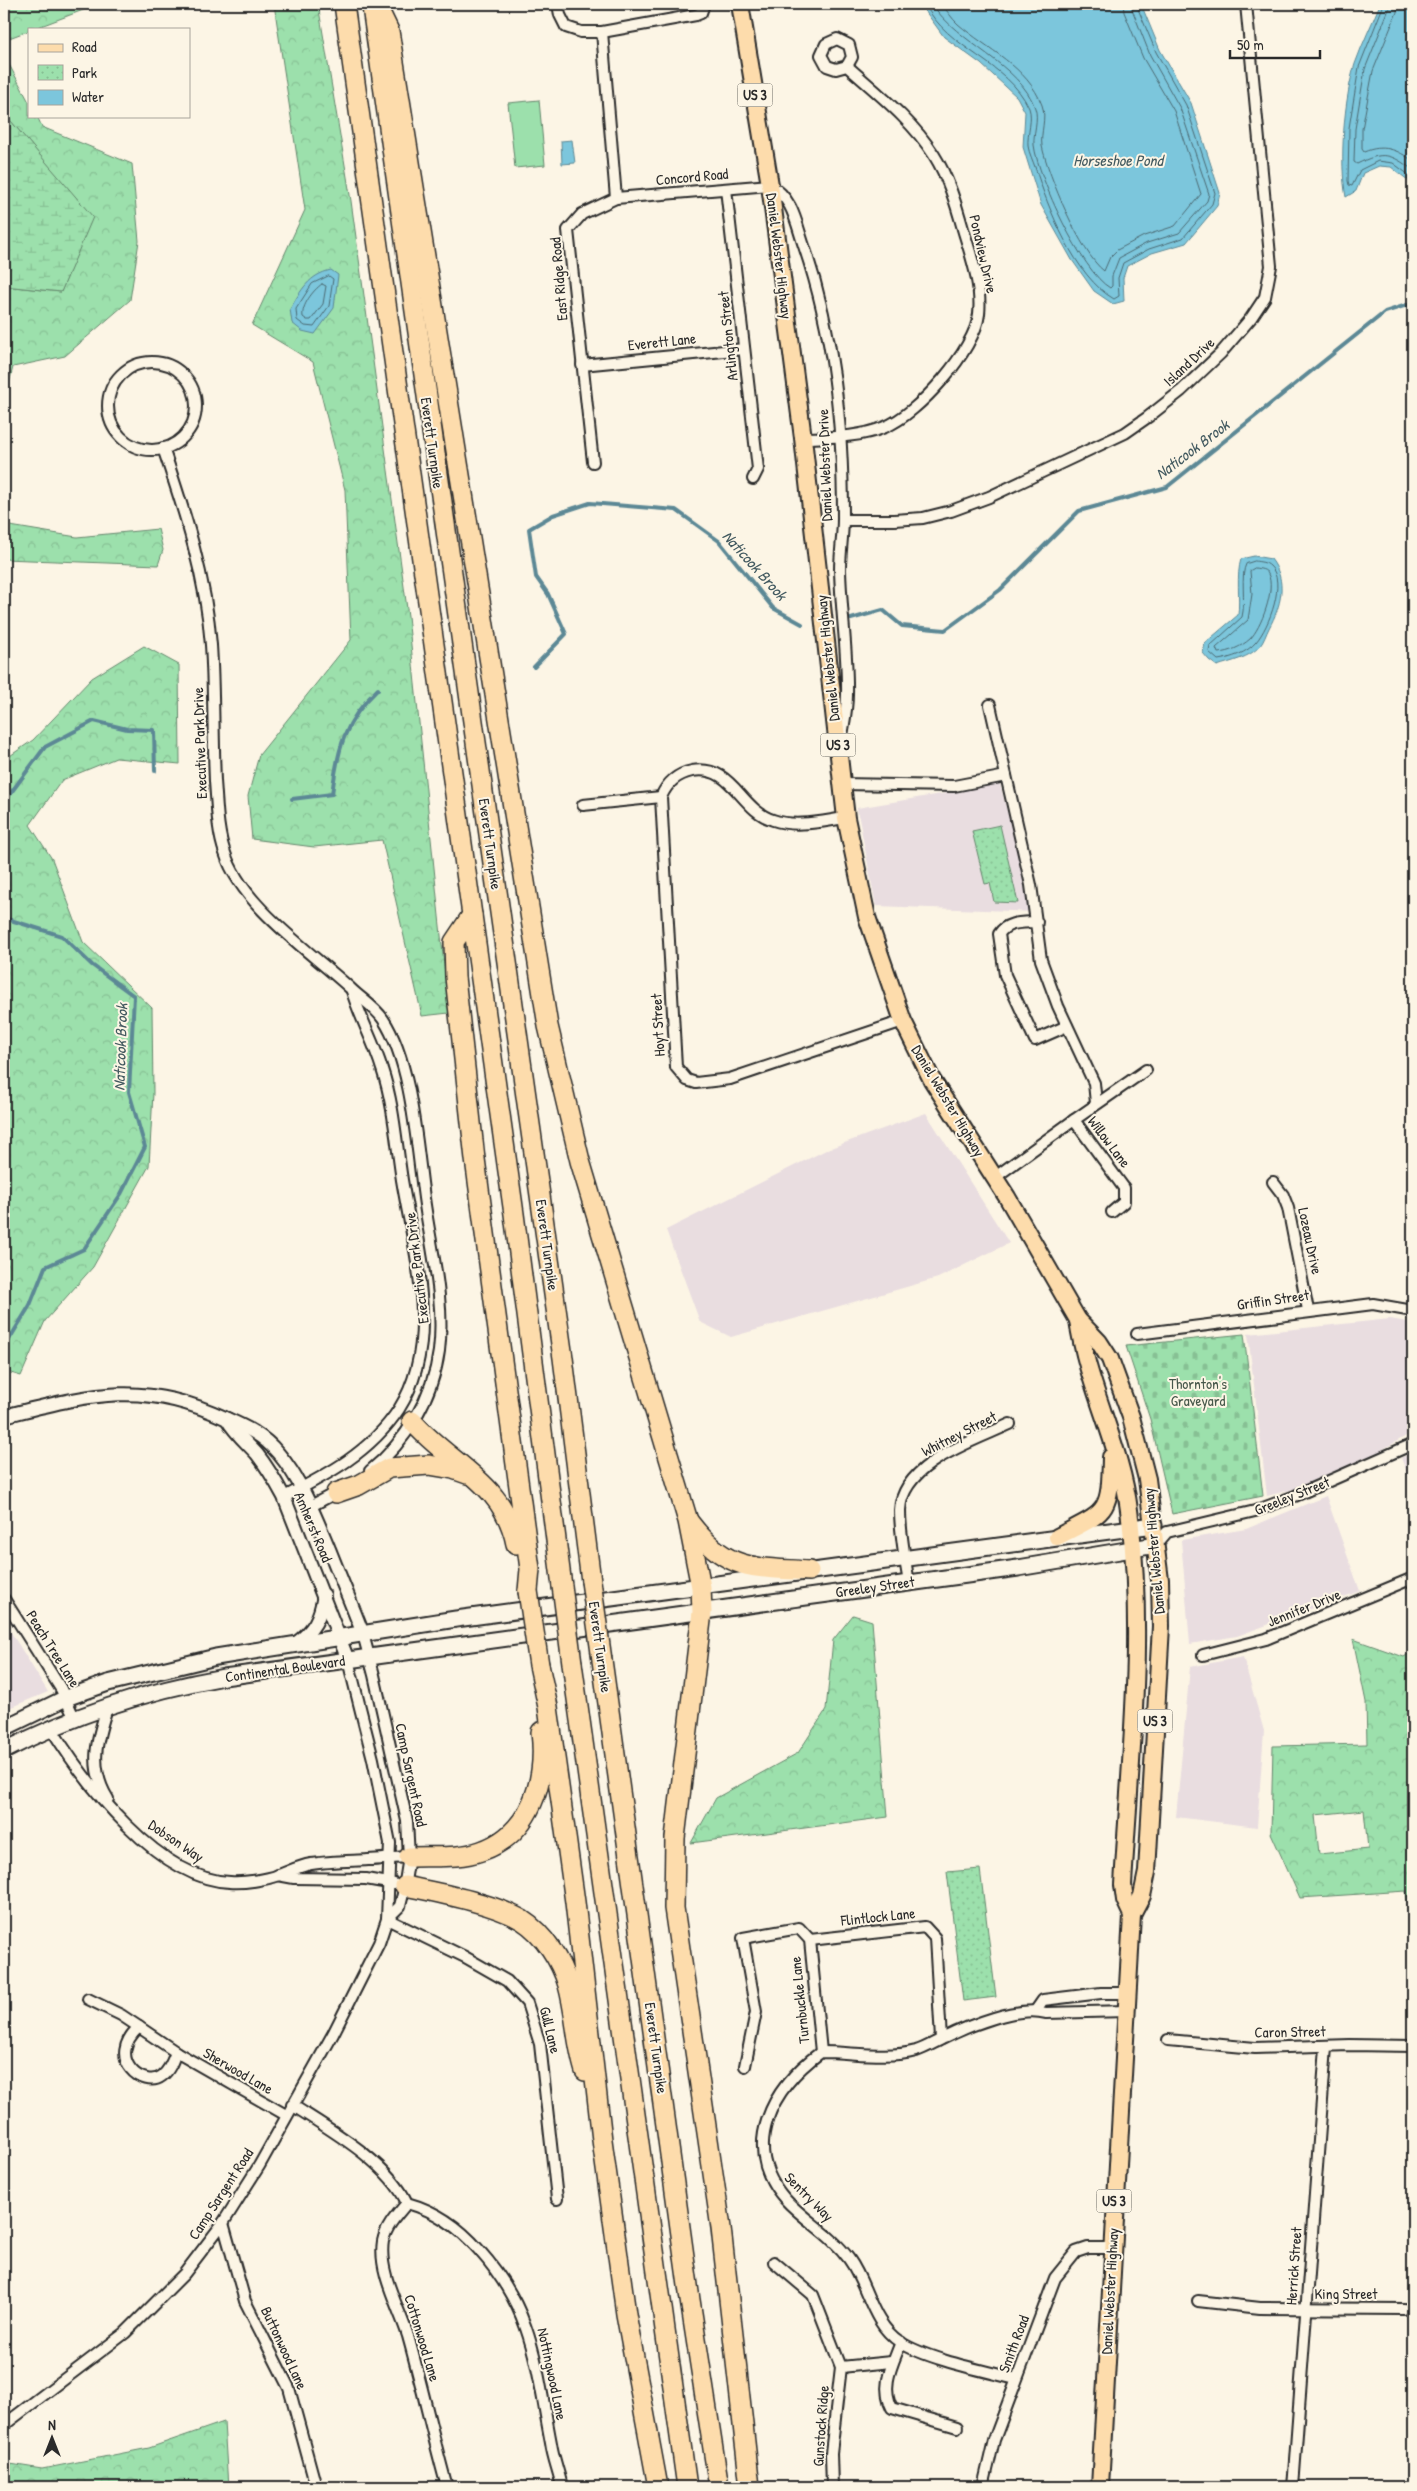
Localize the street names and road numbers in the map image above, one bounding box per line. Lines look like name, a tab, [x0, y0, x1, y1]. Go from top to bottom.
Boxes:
road number: US 3	[738, 84, 772, 106]
street label: Concord Road	[655, 163, 729, 190]
street label: Daniel Webster Highway	[761, 192, 798, 320]
street label: Pondview Drive	[964, 213, 1003, 295]
street label: East Ridge Road	[544, 236, 573, 322]
street label: Arlington Street	[712, 289, 743, 382]
street label: Everett Lane	[627, 327, 697, 356]
street label: Island Drive	[1158, 332, 1219, 391]
street label: Everett Turnpike	[416, 396, 449, 490]
street label: Daniel Webster Drive	[812, 409, 837, 522]
street label: Daniel Webster Highway	[810, 594, 845, 722]
street label: Executive Park Drive	[187, 687, 212, 799]
road number: US 3	[820, 734, 856, 756]
street label: Everett Turnpike	[474, 797, 507, 891]
street label: Hoyt Street	[645, 992, 670, 1057]
street label: Daniel Webster Highway	[907, 1041, 990, 1160]
street label: Willow Lane	[1083, 1112, 1136, 1172]
street label: Everett Turnpike	[531, 1198, 564, 1292]
street label: Lozeau Drive	[1293, 1206, 1328, 1276]
street label: Executive Park Drive	[399, 1211, 434, 1325]
street label: Griffin Street	[1235, 1284, 1311, 1315]
street label: Whitney Street	[918, 1405, 1001, 1461]
street label: Greeley Street	[1251, 1471, 1333, 1520]
street label: Daniel Webster Highway	[1138, 1487, 1169, 1615]
street label: Amherst Road	[289, 1488, 338, 1565]
street label: Greeley Street	[834, 1570, 917, 1602]
street label: Jennifer Drive	[1264, 1583, 1344, 1632]
street label: Everett Turnpike	[584, 1600, 617, 1694]
street label: Peach Tree Lane	[21, 1606, 85, 1691]
street label: Continental Boulevard	[224, 1650, 346, 1687]
road number: US 3	[1138, 1710, 1172, 1732]
street label: Camp Sargent Road	[390, 1721, 433, 1829]
street label: Dobson Way	[144, 1814, 208, 1867]
street label: Flintlock Lane	[839, 1902, 916, 1931]
street label: Turnbuckle Lane	[784, 1955, 815, 2045]
street label: Everett Turnpike	[640, 2001, 673, 2095]
street label: Gull Lane	[535, 2004, 566, 2055]
street label: Caron Street	[1254, 2020, 1327, 2043]
street label: Sherwood Lane	[199, 2042, 277, 2099]
street label: Camp Sargent Road	[183, 2144, 258, 2244]
street label: Sentry Way	[780, 2167, 839, 2226]
road number: US 3	[1096, 2190, 1132, 2212]
street label: Herrick Street	[1280, 2225, 1307, 2306]
street label: Daniel Webster Highway	[1096, 2227, 1123, 2355]
street label: King Street	[1314, 2283, 1378, 2304]
street label: Cottonwood Lane	[399, 2292, 446, 2384]
street label: Buttonwood Lane	[256, 2303, 313, 2393]
street label: Smith Road	[993, 2312, 1034, 2376]
street label: Nottingwood Lane	[532, 2326, 573, 2422]
street label: Gunstock Ridge	[807, 2385, 834, 2467]

